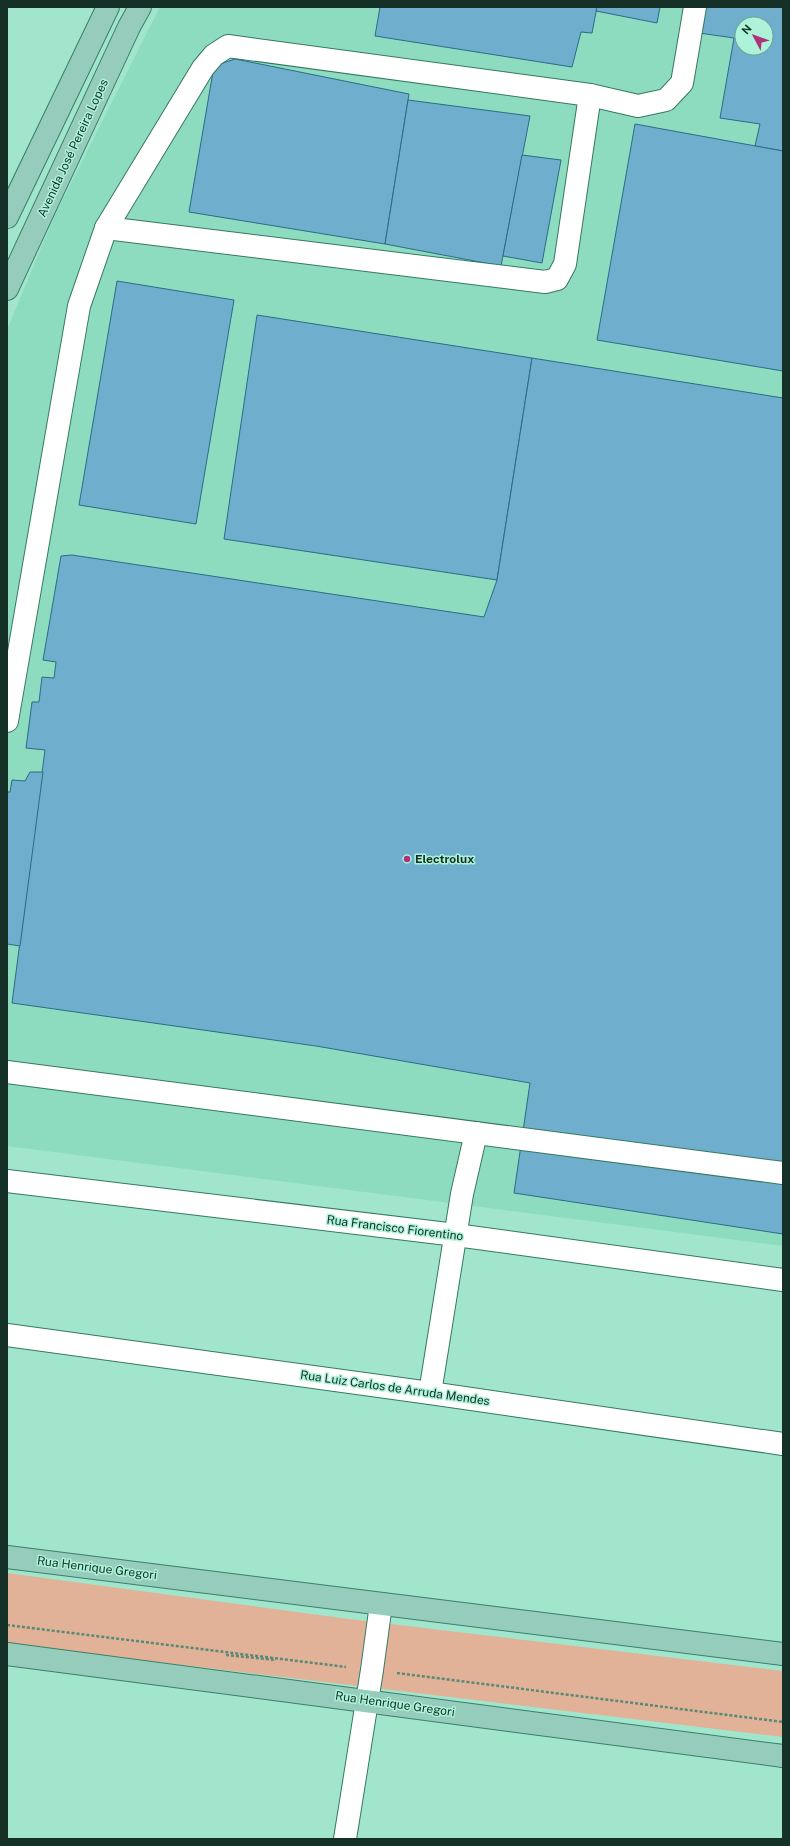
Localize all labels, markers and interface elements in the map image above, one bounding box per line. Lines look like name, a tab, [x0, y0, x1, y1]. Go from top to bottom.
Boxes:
north arrow	[734, 16, 774, 56]
text: N	[739, 22, 754, 37]
street label: Avenida José Pereira Lopes	[35, 77, 111, 219]
place label: Electrolux	[415, 852, 474, 866]
marker: Electrolux	[402, 854, 412, 864]
street label: Rua Francisco Fiorentino	[326, 1213, 464, 1243]
street label: Rua Luiz Carlos de Arruda Mendes	[299, 1368, 491, 1408]
street label: Rua Henrique Gregori	[36, 1554, 158, 1582]
street label: Rua Henrique Gregori	[334, 1689, 456, 1719]

